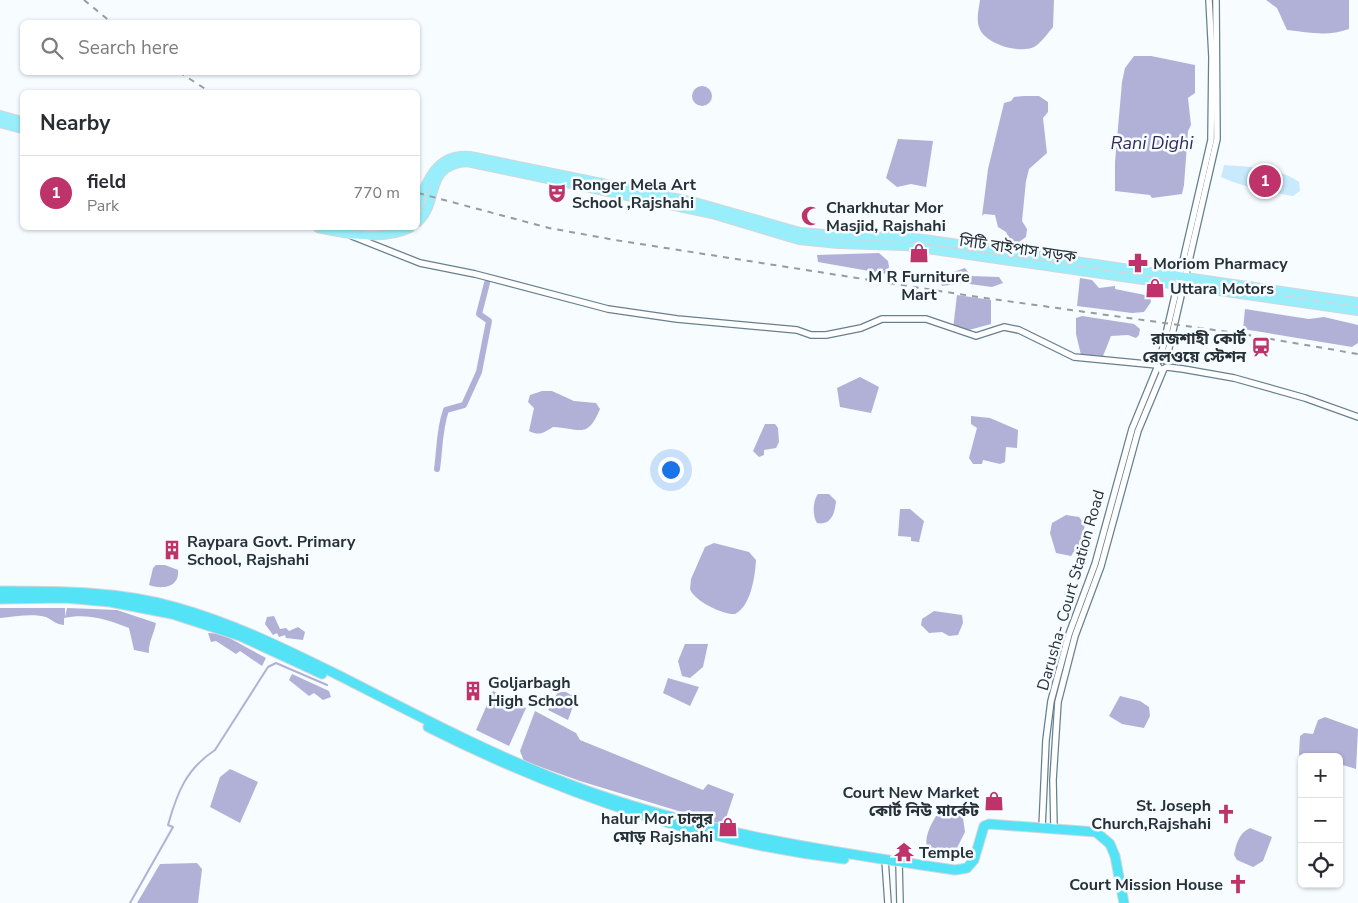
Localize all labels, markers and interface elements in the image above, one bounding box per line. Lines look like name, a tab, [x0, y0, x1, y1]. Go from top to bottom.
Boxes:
search box	[20, 20, 420, 75]
icon: search	[38, 34, 66, 62]
text: Search here	[78, 35, 179, 61]
text: Nearby	[40, 109, 110, 137]
water label: Rani Dighi	[1110, 131, 1194, 155]
pin: 1	[1249, 162, 1281, 200]
text: field	[87, 169, 126, 195]
place label: Ronger Mela Art School ,Rajshahi	[572, 174, 697, 214]
text: 1	[51, 182, 61, 204]
text: 770 m	[353, 182, 400, 204]
theatre icon: Ronger Mela Art School ,Rajshahi	[546, 182, 568, 204]
text: Park	[87, 195, 119, 217]
place label: Charkhutar Mor Masjid, Rajshahi	[826, 197, 946, 237]
mosque icon: Charkhutar Mor Masjid, Rajshahi	[800, 205, 822, 227]
street label: সিটি বাইপাস সড়ক	[957, 230, 1079, 268]
shop icon: M R Furniture Mart	[908, 242, 930, 264]
pharmacy icon: Moriom Pharmacy	[1127, 252, 1149, 274]
place label: Moriom Pharmacy	[1153, 253, 1288, 275]
place label: M R Furniture Mart	[868, 266, 970, 306]
shop icon: Uttara Motors	[1144, 277, 1166, 299]
place label: Uttara Motors	[1170, 278, 1274, 300]
place label: রাজশাহী কোর্ট রেলওয়ে স্টেশন	[1143, 328, 1247, 368]
station icon: রাজশাহী কোর্ট রেলওয়ে স্টেশন	[1250, 336, 1272, 358]
your location	[658, 457, 684, 483]
street label: Darusha- Court Station Road	[1032, 487, 1110, 693]
place label: Raypara Govt. Primary School, Rajshahi	[187, 531, 356, 571]
building icon: Raypara Govt. Primary School, Rajshahi	[161, 539, 183, 561]
place label: Goljarbagh High School	[488, 672, 578, 712]
building icon: Goljarbagh High School	[462, 680, 484, 702]
map controls	[1298, 753, 1343, 888]
button: +	[1298, 753, 1343, 798]
place label: Court New Market কোর্ট নিউ মার্কেট	[842, 782, 980, 822]
shop icon: Court New Market কোর্ট নিউ মার্কেট	[983, 790, 1005, 812]
place label: St. Joseph Church,Rajshahi	[1091, 795, 1211, 835]
button: −	[1298, 798, 1343, 843]
church icon: St. Joseph Church,Rajshahi	[1215, 803, 1237, 825]
place label: halur Mor ঢালুর মোড় Rajshahi	[601, 808, 713, 848]
shop icon: halur Mor ঢালুর মোড় Rajshahi	[717, 816, 739, 838]
temple icon: Temple	[893, 841, 915, 863]
place label: Temple	[919, 842, 974, 864]
button: locate	[1298, 843, 1343, 888]
church icon: Court Mission House	[1227, 873, 1249, 895]
place label: Court Mission House	[1069, 874, 1223, 896]

